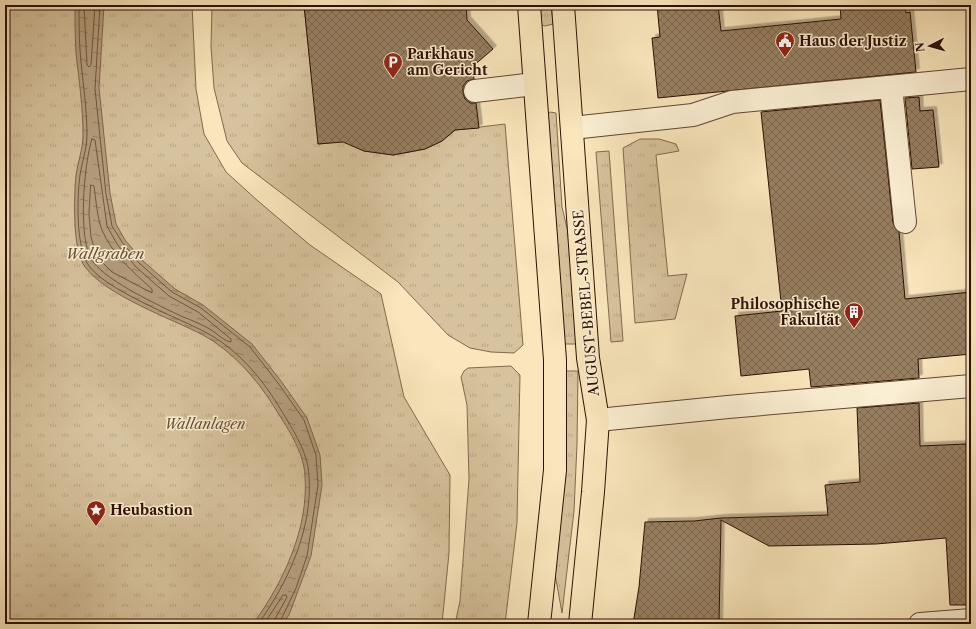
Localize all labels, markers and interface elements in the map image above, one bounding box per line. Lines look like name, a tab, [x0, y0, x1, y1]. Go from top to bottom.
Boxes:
north arrow	[910, 26, 950, 66]
public building icon: Haus der Justiz	[774, 30, 796, 58]
place label: Haus der Justiz	[799, 32, 907, 50]
text: N	[913, 41, 928, 53]
place label: Parkhaus am Gericht	[407, 45, 488, 79]
parking icon: Parkhaus am Gericht	[382, 51, 404, 79]
street label: AUGUST-BEBEL-STRASSE	[569, 209, 603, 398]
water label: Wallgraben	[66, 244, 144, 263]
place label: Philosophische Fakultät	[730, 295, 840, 329]
building icon: Philosophische Fakultät	[843, 301, 865, 329]
park label: Wallanlagen	[165, 415, 245, 433]
place icon: Heubastion	[85, 499, 107, 527]
place label: Heubastion	[110, 501, 193, 519]

